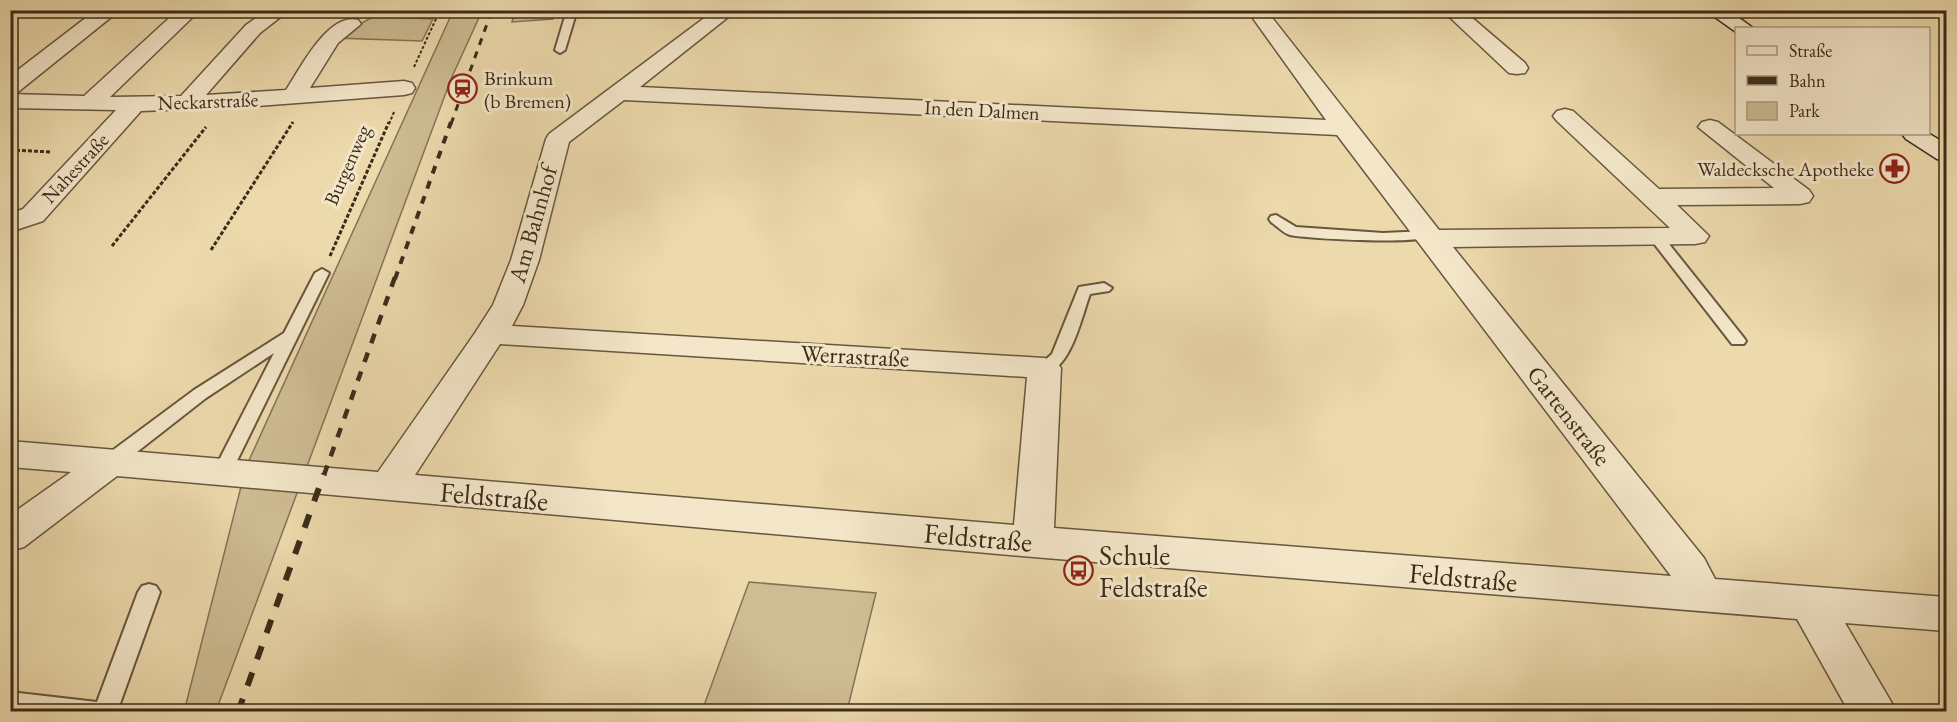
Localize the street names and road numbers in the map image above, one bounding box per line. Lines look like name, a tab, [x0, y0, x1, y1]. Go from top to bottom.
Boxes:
street label: Neckarstraße	[157, 86, 259, 116]
street label: In den Dalmen	[924, 94, 1041, 126]
street label: Burgenweg	[318, 121, 376, 209]
street label: Nahestraße	[36, 127, 114, 209]
street label: Am Bahnhof	[501, 158, 565, 287]
street label: Werrastraße	[800, 337, 910, 374]
street label: Gartenstraße	[1521, 359, 1618, 472]
street label: Feldstraße	[438, 473, 550, 519]
street label: Feldstraße	[922, 514, 1034, 560]
street label: Feldstraße	[1407, 554, 1519, 600]

